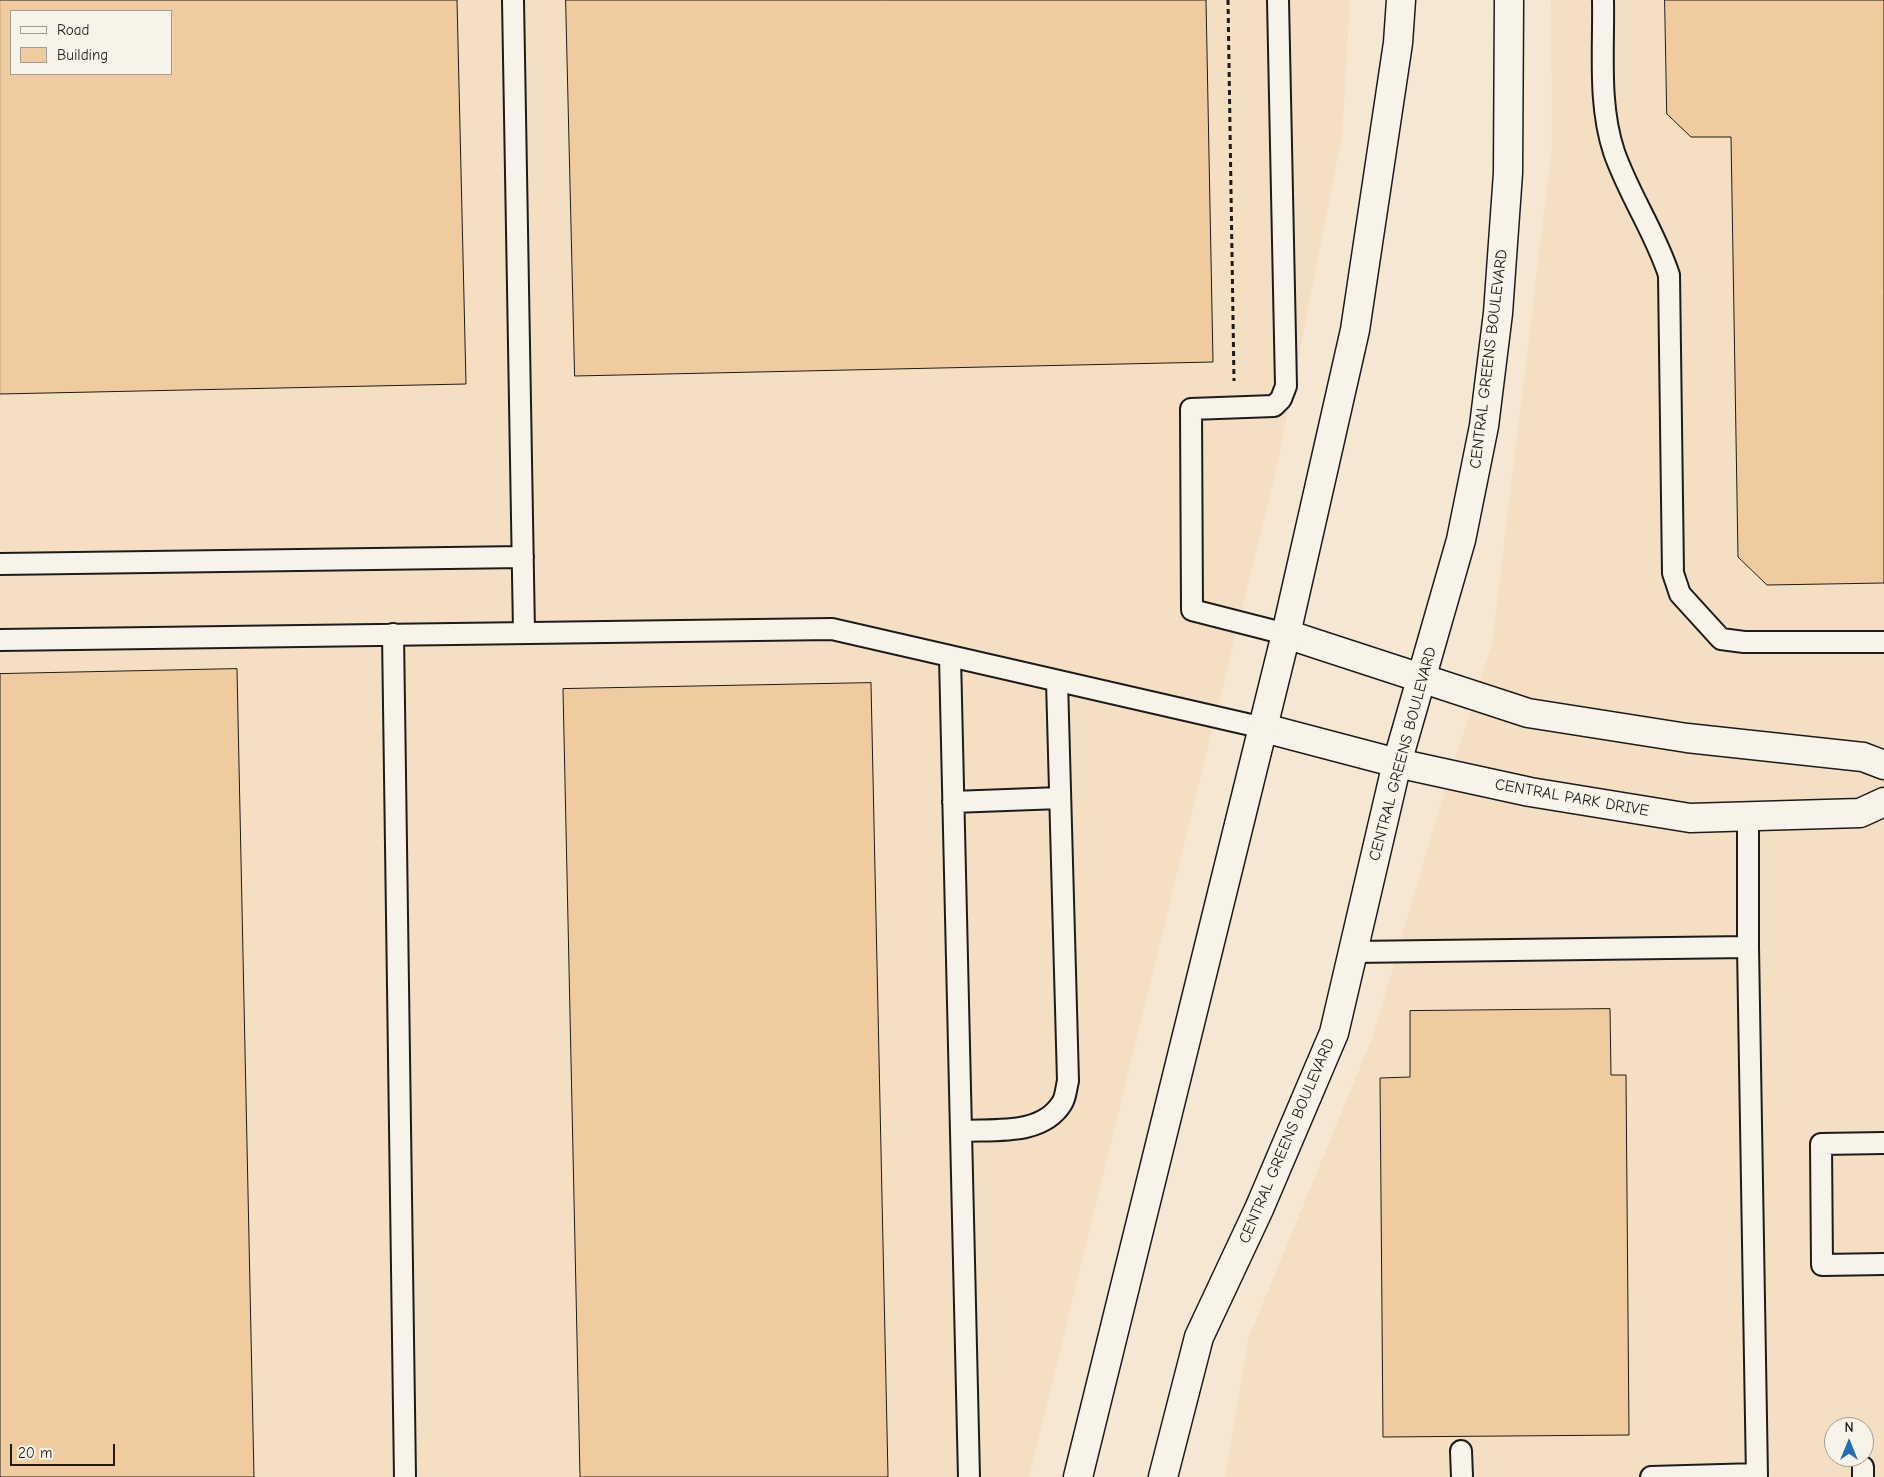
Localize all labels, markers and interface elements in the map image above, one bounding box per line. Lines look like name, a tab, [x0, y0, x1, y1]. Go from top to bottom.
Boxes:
legend	[10, 10, 172, 75]
text: Road	[57, 21, 89, 39]
text: Building	[57, 46, 108, 64]
street label: CENTRAL GREENS BOULEVARD	[1466, 248, 1512, 470]
street label: CENTRAL GREENS BOULEVARD	[1365, 645, 1441, 863]
street label: CENTRAL PARK DRIVE	[1493, 775, 1651, 821]
street label: CENTRAL GREENS BOULEVARD	[1235, 1036, 1339, 1246]
north arrow	[1824, 1417, 1874, 1467]
text: N	[1844, 1419, 1854, 1436]
scale bar	[12, 1434, 118, 1466]
text: 20 m	[18, 1444, 52, 1462]

